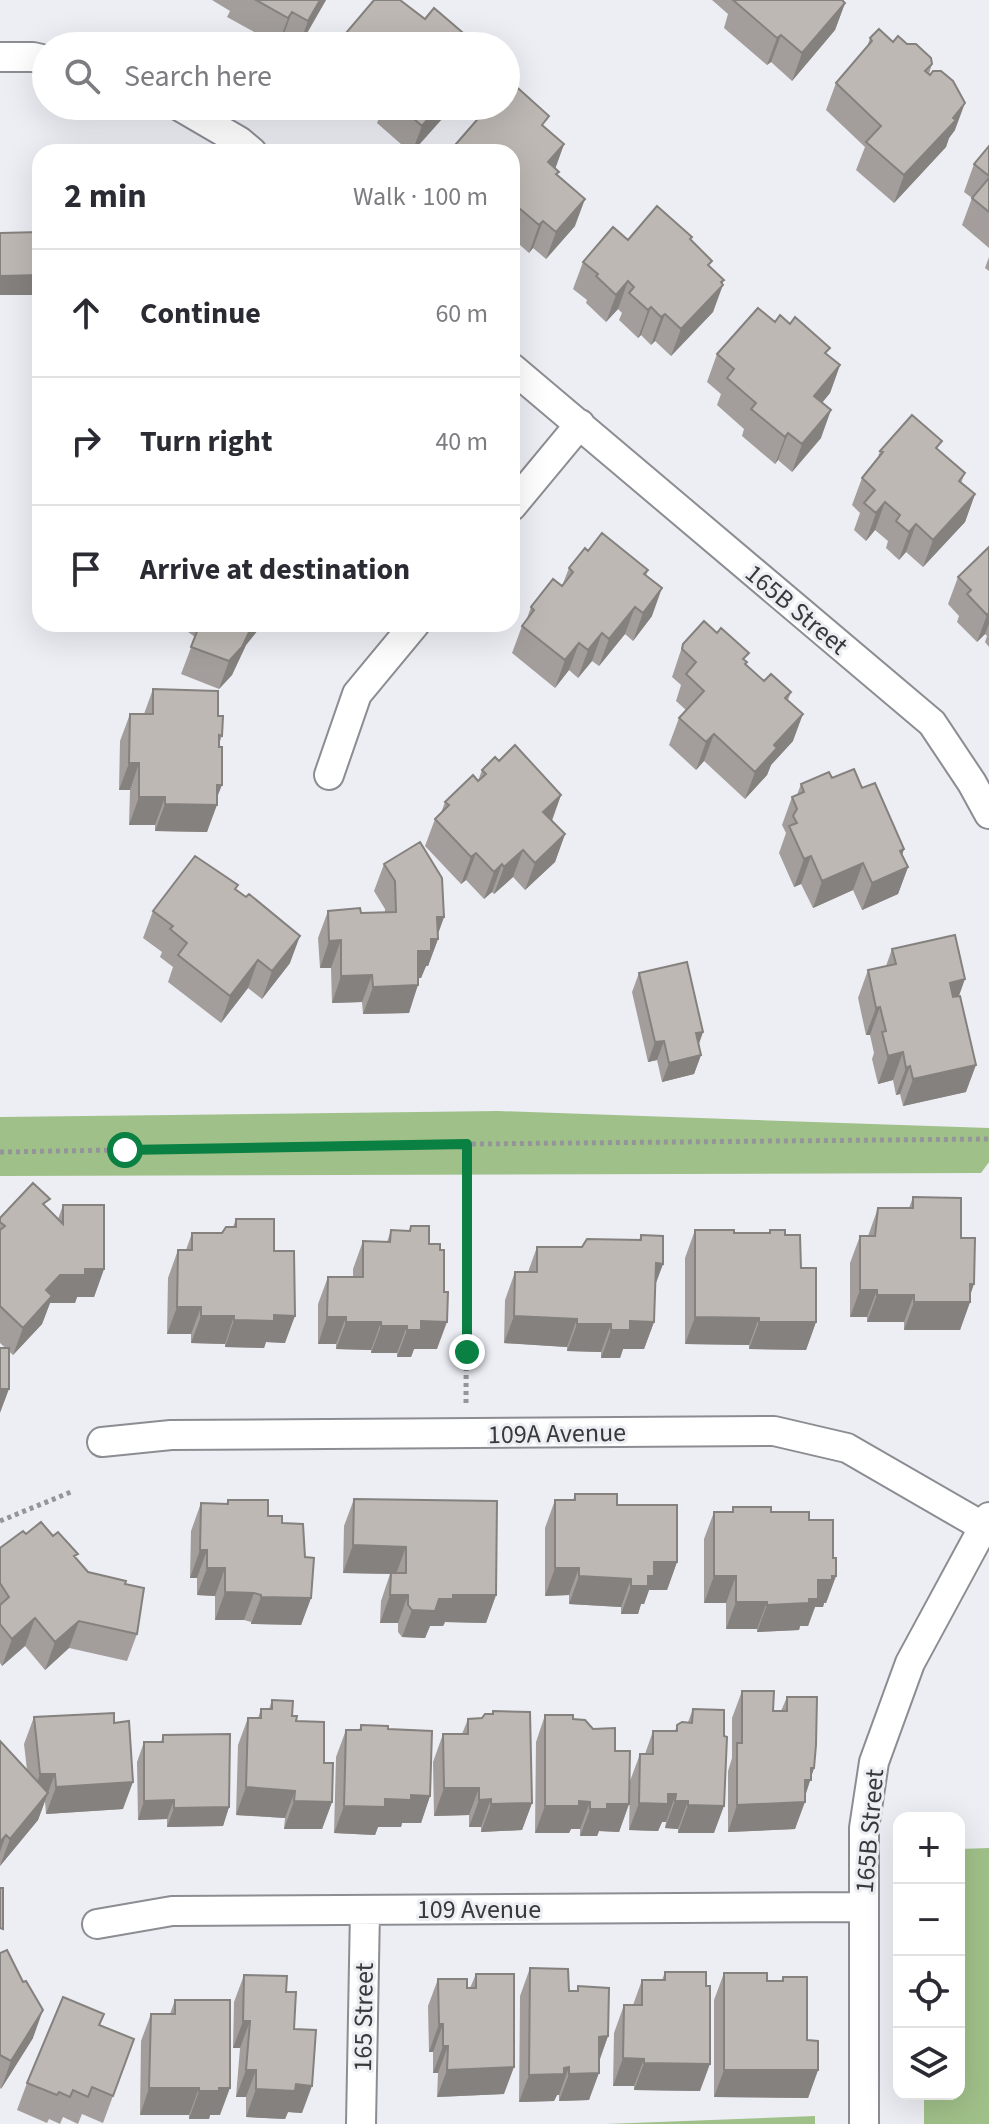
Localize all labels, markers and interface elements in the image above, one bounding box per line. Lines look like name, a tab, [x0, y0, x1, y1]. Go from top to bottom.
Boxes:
search box	[32, 32, 520, 120]
icon: search	[60, 54, 104, 98]
text: Search here	[124, 55, 272, 98]
text: 2 min	[64, 172, 147, 221]
text: Walk · 100 m	[353, 178, 488, 215]
icon: ahead	[64, 291, 108, 335]
text: Continue	[140, 292, 261, 335]
text: 60 m	[435, 295, 488, 332]
icon: right	[64, 419, 108, 463]
text: Turn right	[140, 420, 272, 463]
text: 40 m	[435, 423, 488, 460]
icon: arrive	[64, 547, 108, 591]
text: Arrive at destination	[140, 548, 410, 591]
street label: 165B Street	[737, 555, 856, 664]
route start	[107, 1132, 143, 1168]
route end	[449, 1334, 485, 1370]
street label: 109A Avenue	[488, 1414, 626, 1453]
street label: 165B Street	[846, 1767, 893, 1895]
map controls	[893, 1812, 965, 2100]
button: +	[893, 1812, 965, 1884]
button: −	[893, 1884, 965, 1956]
street label: 109 Avenue	[417, 1891, 541, 1928]
button: locate	[893, 1956, 965, 2028]
street label: 165 Street	[344, 1962, 383, 2072]
button: layers	[893, 2028, 965, 2100]

